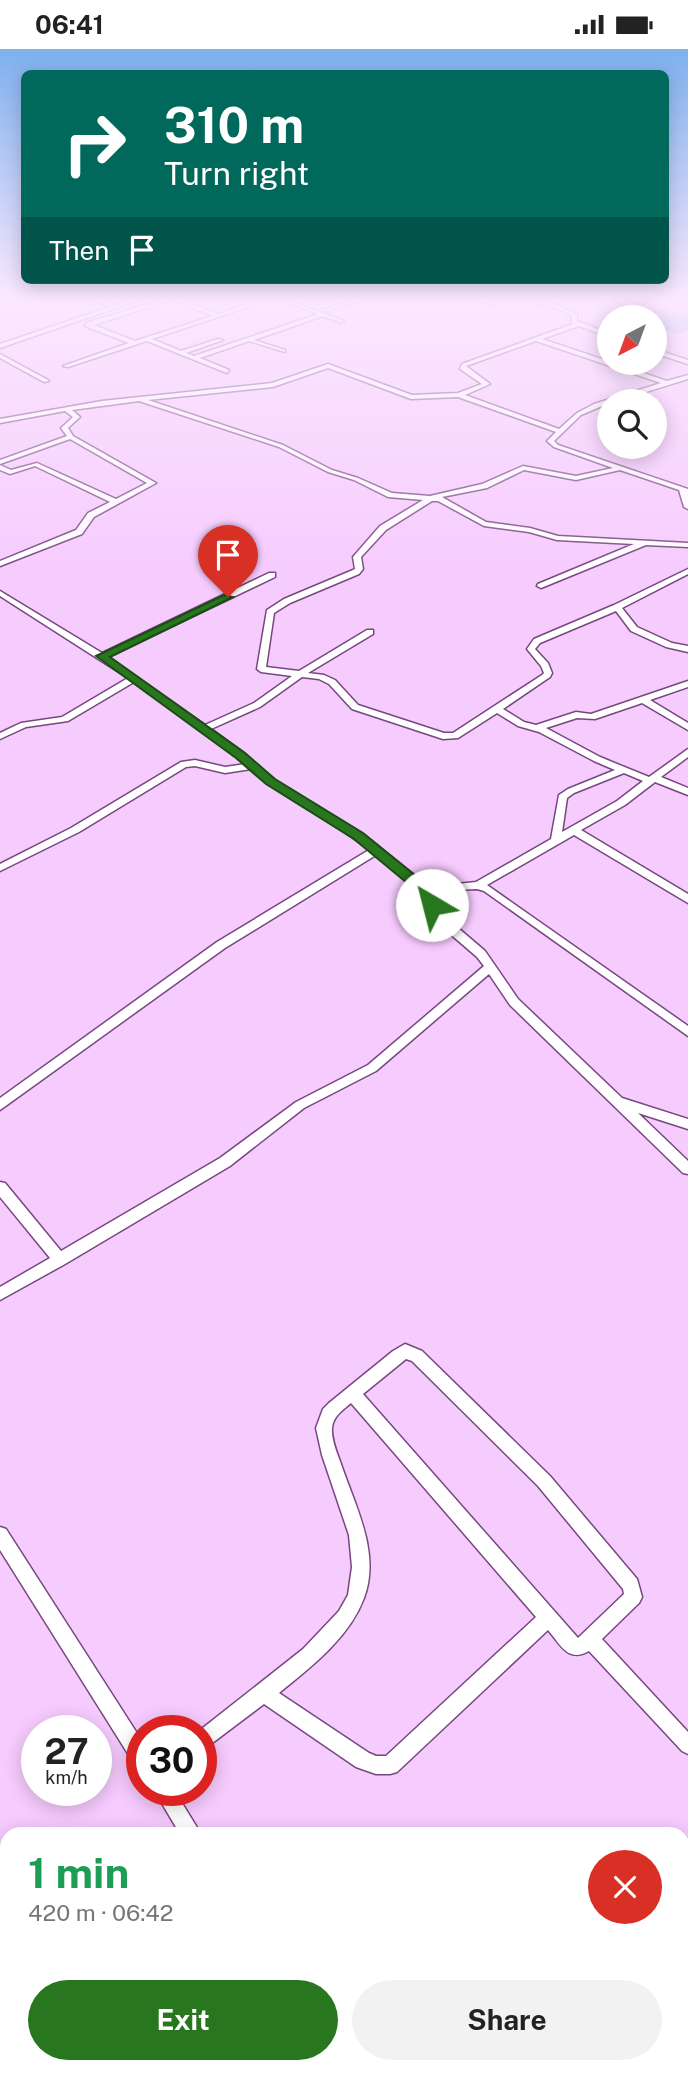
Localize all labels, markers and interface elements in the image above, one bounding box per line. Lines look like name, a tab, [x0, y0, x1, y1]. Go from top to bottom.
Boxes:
text: 06:41	[35, 9, 104, 40]
text: 310 m	[164, 96, 304, 154]
icon: right	[49, 98, 140, 189]
text: Turn right	[164, 155, 309, 192]
icon: arrive	[123, 231, 161, 269]
text: Then	[49, 235, 109, 266]
north arrow	[597, 305, 667, 375]
map controls	[597, 305, 667, 459]
button: search	[597, 389, 667, 459]
pin	[198, 525, 258, 597]
icon: arrive	[209, 536, 247, 574]
position arrow	[395, 868, 469, 942]
speed limit sign: 30	[126, 1715, 217, 1806]
text: 27	[44, 1731, 89, 1772]
text: km/h	[45, 1767, 88, 1788]
text: 1 min	[28, 1848, 129, 1897]
button: close	[588, 1850, 662, 1924]
text: 420 m · 06:42	[28, 1899, 173, 1926]
button: Exit	[28, 1980, 338, 2060]
button: Share	[352, 1980, 662, 2060]

